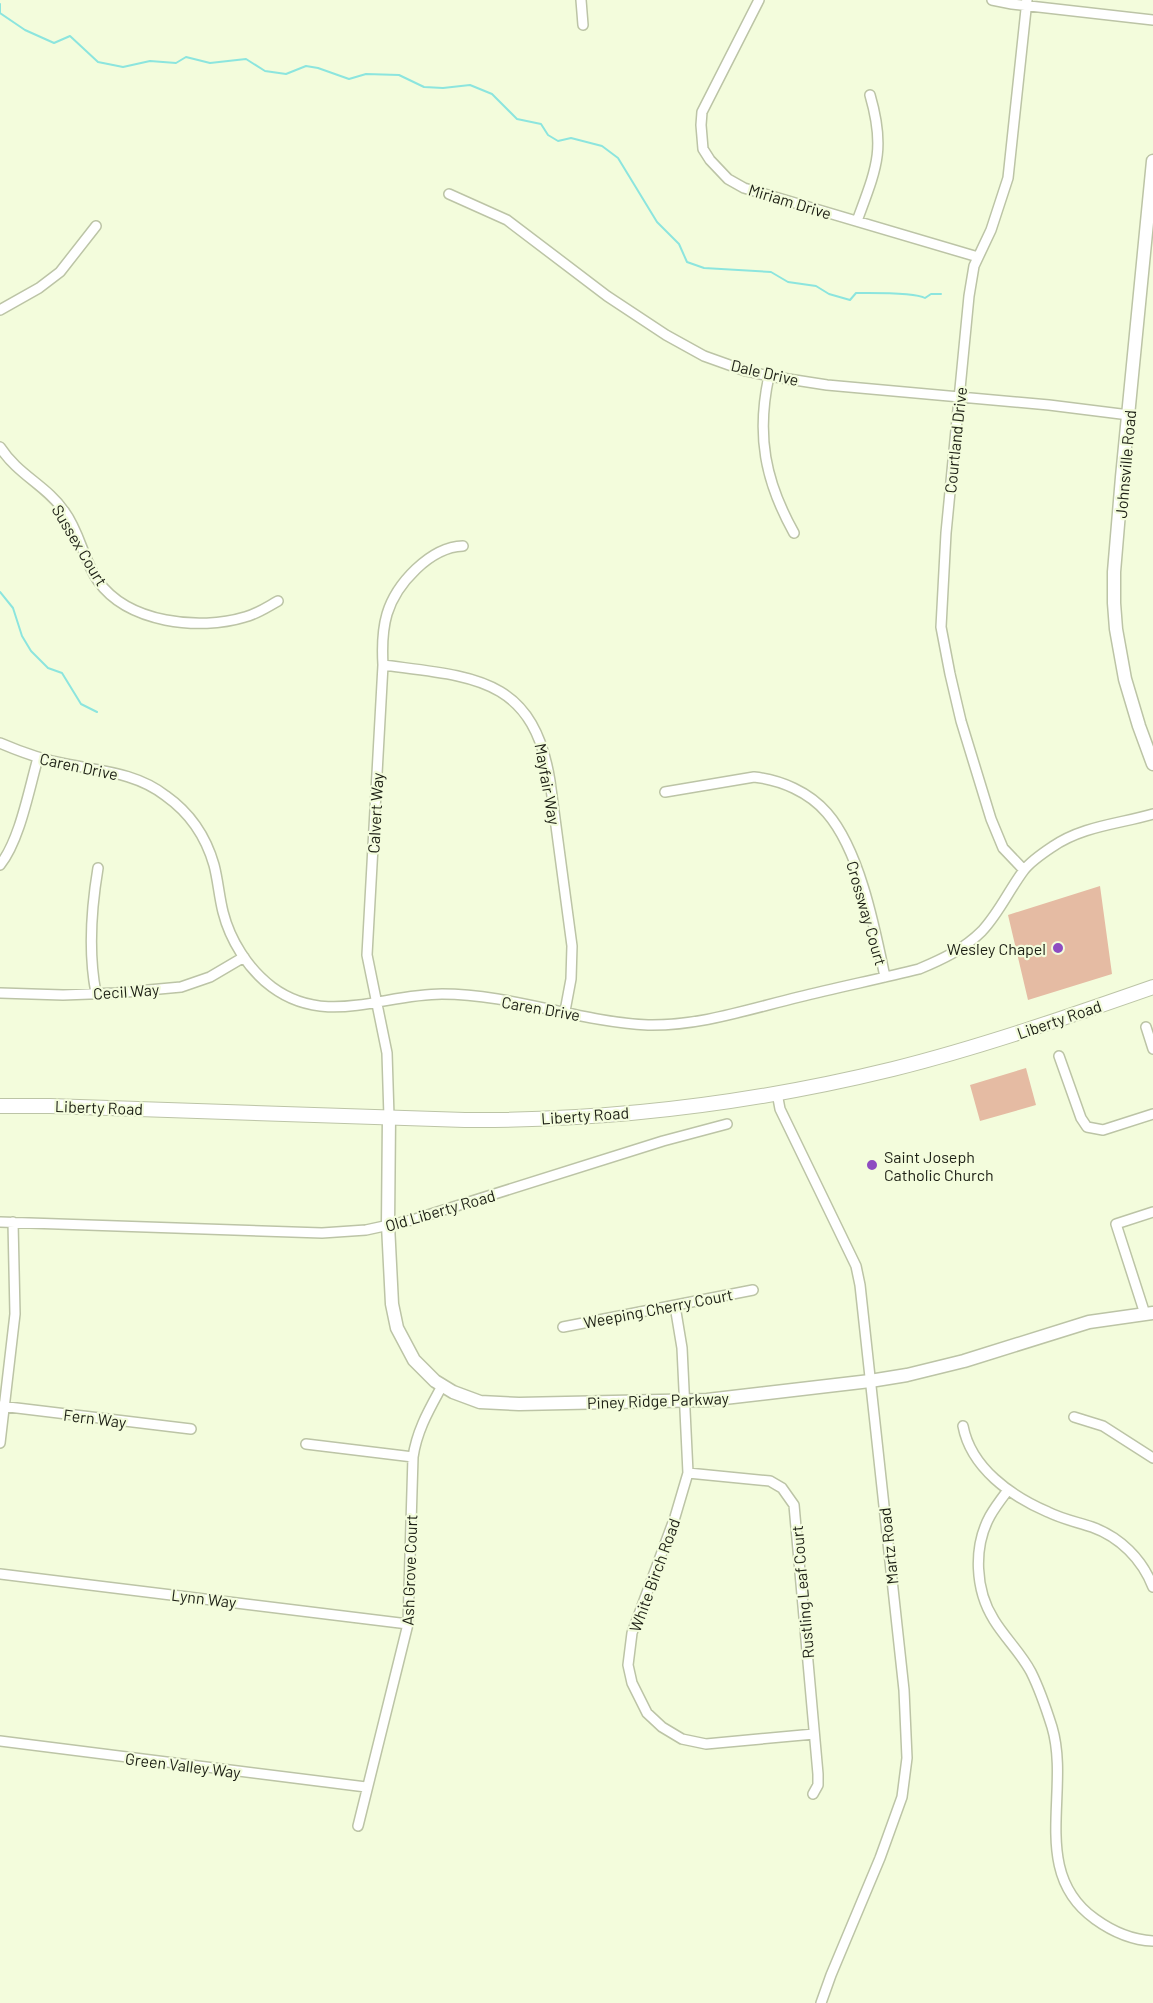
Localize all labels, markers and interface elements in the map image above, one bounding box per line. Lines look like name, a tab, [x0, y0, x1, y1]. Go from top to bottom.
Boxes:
street label: Miriam Drive	[746, 179, 834, 223]
street label: Dale Drive	[729, 355, 801, 389]
street label: Courtland Drive	[940, 386, 970, 494]
street label: Johnsville Road	[1111, 409, 1139, 519]
street label: Sussex Court	[48, 501, 112, 589]
street label: Mayfair Way	[531, 742, 565, 827]
street label: Caren Drive	[38, 748, 120, 784]
street label: Calvert Way	[363, 771, 387, 854]
street label: Crossway Court	[843, 859, 891, 967]
place label: Wesley Chapel	[947, 939, 1046, 958]
marker: Wesley Chapel	[1051, 941, 1065, 955]
street label: Cecil Way	[92, 979, 160, 1003]
street label: Caren Drive	[500, 992, 582, 1024]
street label: Liberty Road	[1014, 996, 1104, 1042]
street label: Liberty Road	[55, 1096, 143, 1118]
street label: Liberty Road	[540, 1102, 630, 1128]
place label: Saint Joseph Catholic Church	[884, 1147, 994, 1184]
marker: Saint Joseph Catholic Church	[865, 1158, 879, 1172]
street label: Old Liberty Road	[383, 1185, 497, 1235]
street label: Weeping Cherry Court	[582, 1284, 734, 1332]
street label: Piney Ridge Parkway	[587, 1388, 730, 1412]
street label: Fern Way	[62, 1405, 128, 1431]
street label: Martz Road	[875, 1507, 901, 1585]
street label: Ash Grove Court	[398, 1514, 420, 1626]
street label: White Birch Road	[625, 1516, 683, 1634]
street label: Rustling Leaf Court	[787, 1525, 817, 1659]
street label: Lynn Way	[170, 1585, 238, 1611]
street label: Green Valley Way	[124, 1748, 242, 1782]

